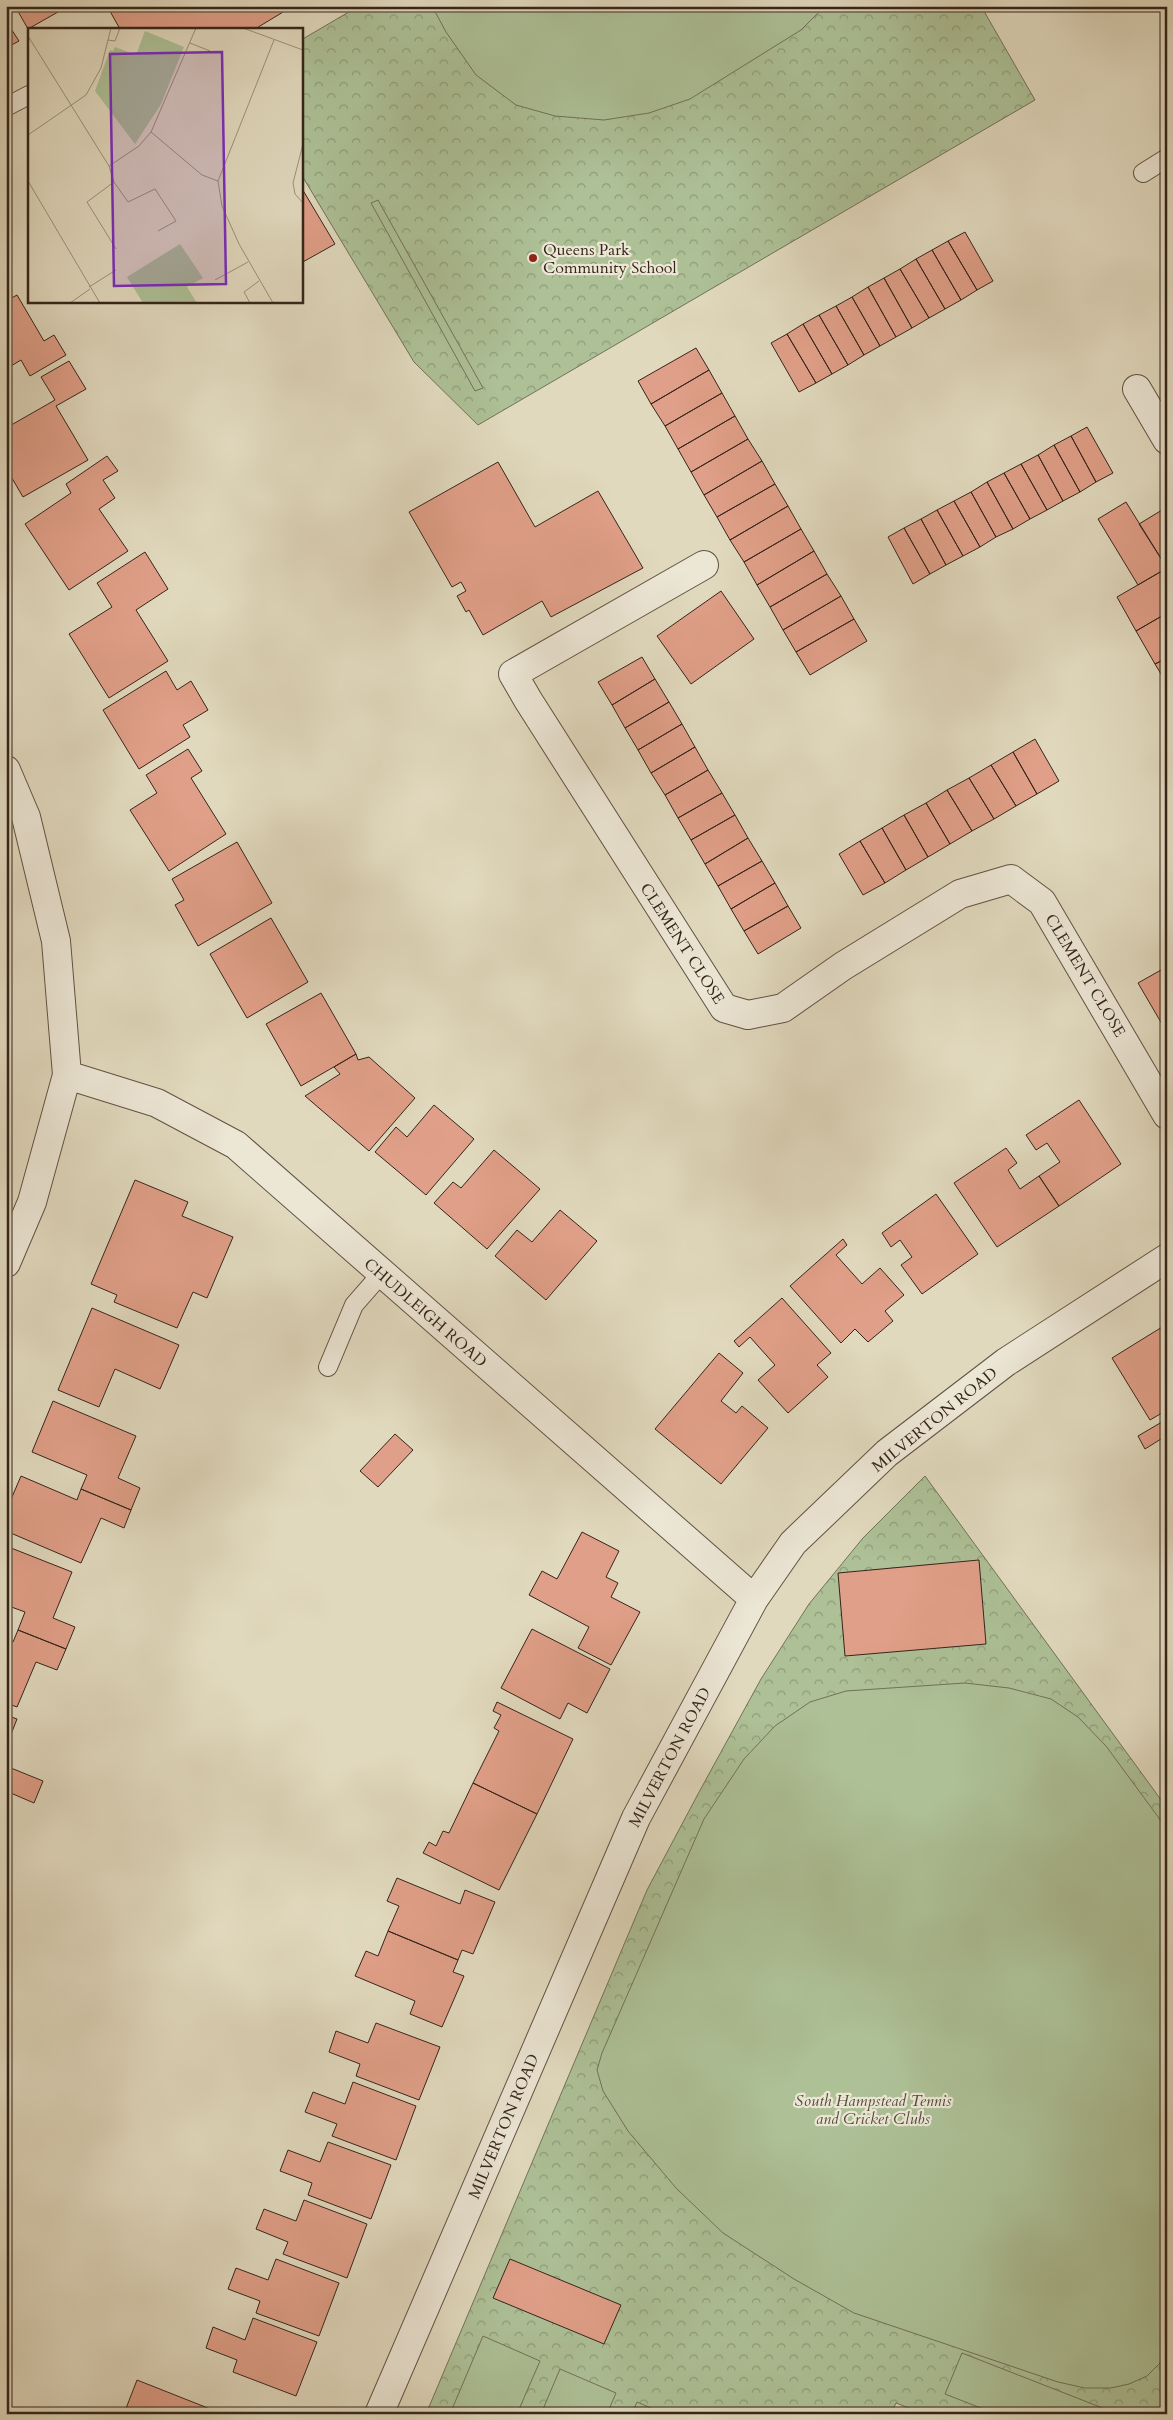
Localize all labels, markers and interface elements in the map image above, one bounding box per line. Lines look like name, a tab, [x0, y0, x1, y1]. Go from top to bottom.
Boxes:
inset map	[28, 28, 302, 302]
place label: Queens Park Community School	[543, 239, 677, 279]
marker: Queens Park Community School	[527, 252, 539, 264]
street label: CLEMENT CLOSE	[635, 879, 730, 1008]
street label: CLEMENT CLOSE	[1040, 910, 1131, 1041]
street label: CHUDLEIGH ROAD	[359, 1253, 492, 1372]
street label: MILVERTON ROAD	[867, 1362, 1002, 1477]
street label: MILVERTON ROAD	[624, 1684, 716, 1831]
street label: MILVERTON ROAD	[463, 2050, 544, 2202]
park label: South Hampstead Tennis and Cricket Clubs	[795, 2090, 952, 2130]

